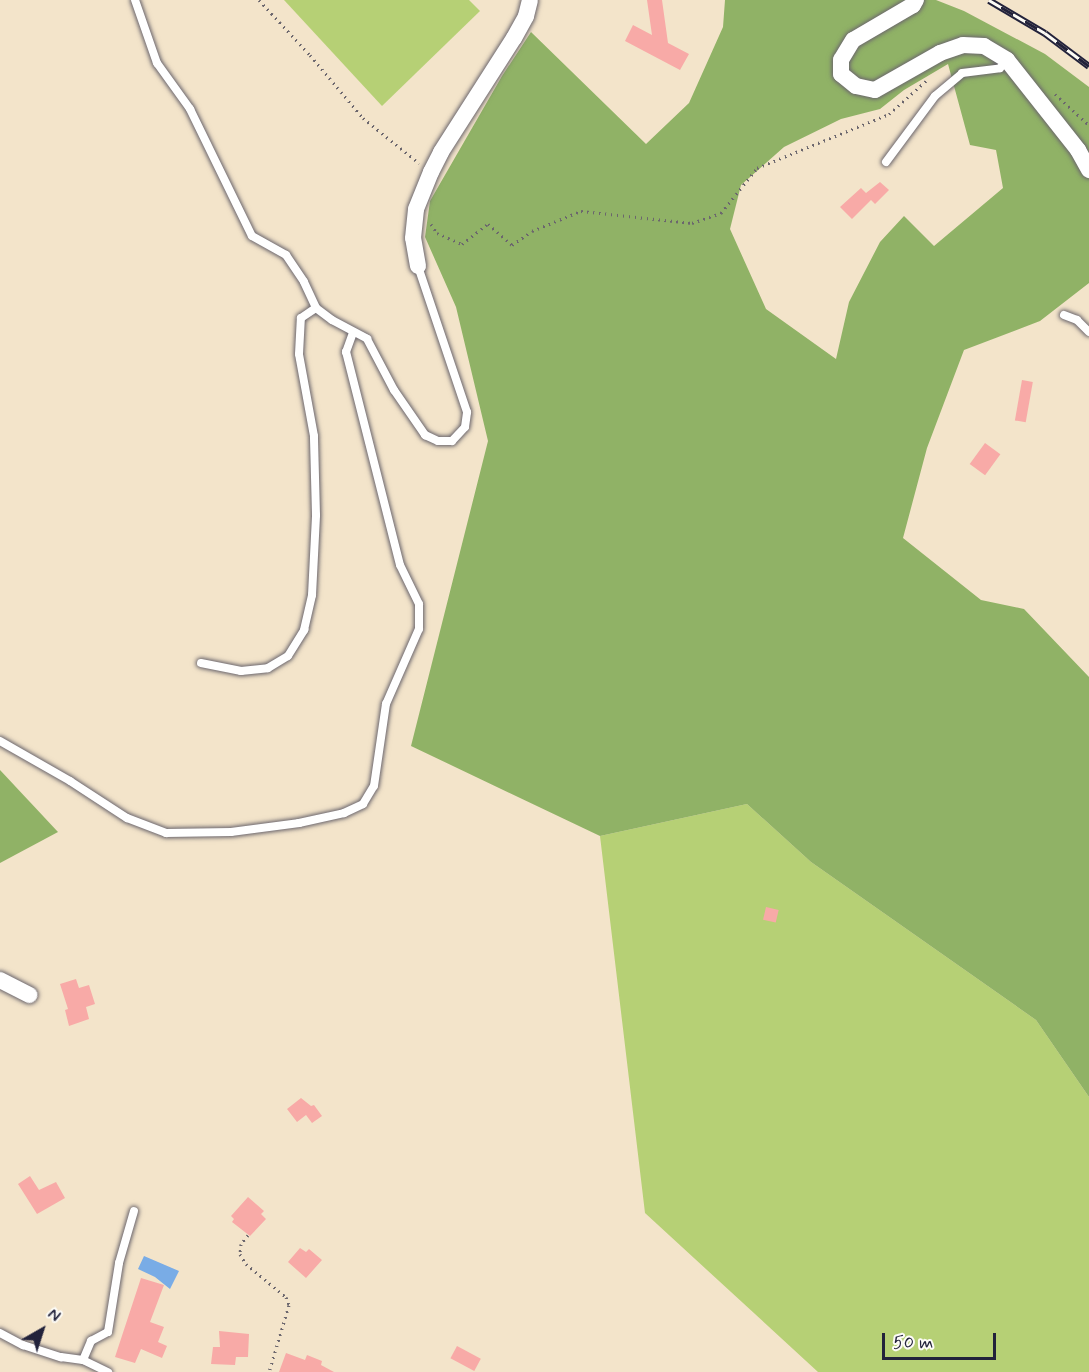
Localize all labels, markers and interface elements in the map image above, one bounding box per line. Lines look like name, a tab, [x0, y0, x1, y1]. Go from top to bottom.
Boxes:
north arrow	[12, 1300, 72, 1360]
text: N	[43, 1304, 64, 1327]
scale bar	[885, 1321, 999, 1359]
text: 50 m	[893, 1331, 933, 1355]

